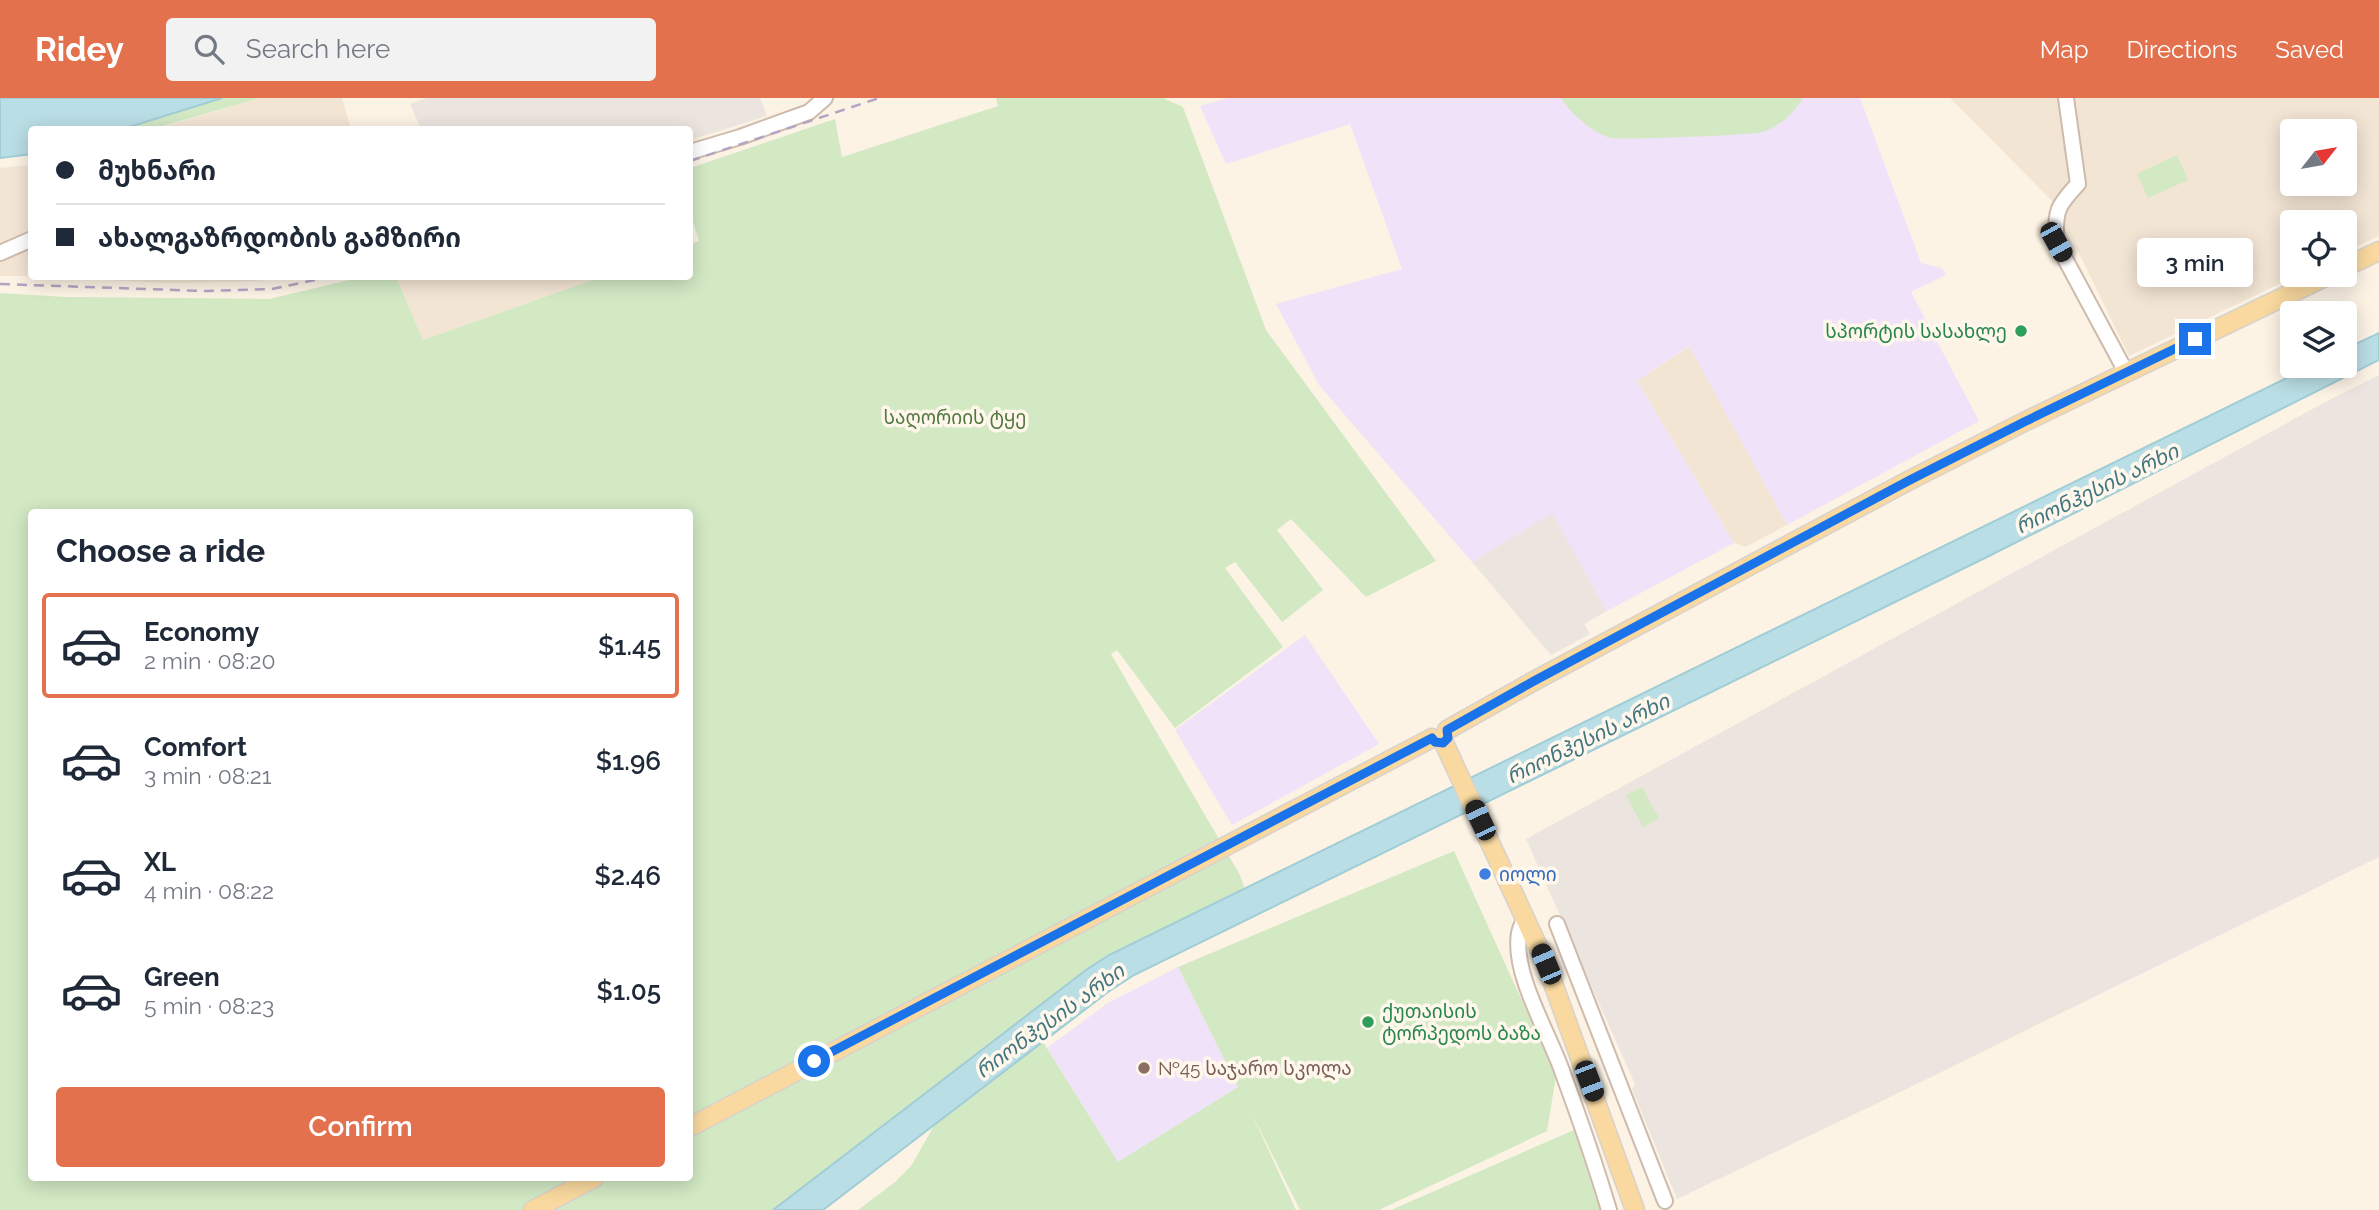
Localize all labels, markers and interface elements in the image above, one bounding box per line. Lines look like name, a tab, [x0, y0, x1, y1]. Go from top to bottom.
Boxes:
search box	[166, 18, 656, 81]
text: Ridey	[35, 30, 124, 69]
icon: search	[190, 30, 228, 68]
text: Search here	[246, 34, 390, 64]
text: Map	[2040, 35, 2089, 64]
text: Directions	[2127, 35, 2237, 64]
text: Saved	[2275, 35, 2344, 64]
north arrow	[2280, 119, 2357, 196]
map controls	[2280, 119, 2357, 378]
text: მუხნარი	[98, 156, 216, 186]
button: locate	[2280, 210, 2357, 287]
car	[2037, 219, 2076, 265]
text: ახალგაზრდობის გამზირი	[98, 223, 461, 253]
callout: 3 min	[2137, 238, 2253, 286]
text: 3 min	[2166, 249, 2224, 276]
button: layers	[2280, 301, 2357, 378]
place label: სპორტის სასახლე	[1825, 320, 2007, 344]
marker: სპორტის სასახლე	[2013, 323, 2029, 339]
route end	[2179, 323, 2211, 355]
park label: საღორიის ტყე	[884, 406, 1026, 430]
water label: რიონჰესის არხი	[2011, 438, 2184, 540]
text: Choose a ride	[56, 532, 265, 569]
icon: car	[60, 614, 123, 677]
text: Economy	[144, 617, 259, 647]
text: $1.45	[598, 631, 661, 661]
text: 2 min · 08:20	[144, 647, 276, 674]
water label: რიონჰესის არხი	[1502, 688, 1675, 790]
icon: car	[60, 729, 123, 792]
text: Comfort	[144, 732, 247, 762]
text: $1.96	[596, 746, 661, 776]
text: 3 min · 08:21	[144, 762, 272, 789]
car	[1462, 797, 1499, 843]
icon: car	[60, 844, 123, 907]
text: XL	[144, 847, 176, 877]
text: $2.46	[594, 861, 661, 891]
place label: იოლი	[1499, 863, 1557, 887]
marker: იოლი	[1477, 866, 1493, 882]
text: 4 min · 08:22	[144, 877, 274, 904]
car	[1529, 941, 1564, 987]
water label: რიონჰესის არხი	[970, 958, 1130, 1084]
icon: car	[60, 959, 123, 1022]
text: Green	[144, 962, 220, 992]
text: $1.05	[597, 976, 661, 1006]
text: 5 min · 08:23	[144, 992, 274, 1019]
place label: ქუთაისის ტორპედოს ბაზა	[1382, 1000, 1541, 1046]
marker: ქუთაისის ტორპედოს ბაზა	[1360, 1014, 1376, 1030]
route start	[798, 1045, 830, 1077]
place label: №45 საჯარო სკოლა	[1158, 1057, 1352, 1081]
car	[1572, 1058, 1607, 1104]
marker: №45 საჯარო სკოლა	[1136, 1060, 1152, 1076]
button: Confirm	[56, 1087, 665, 1167]

